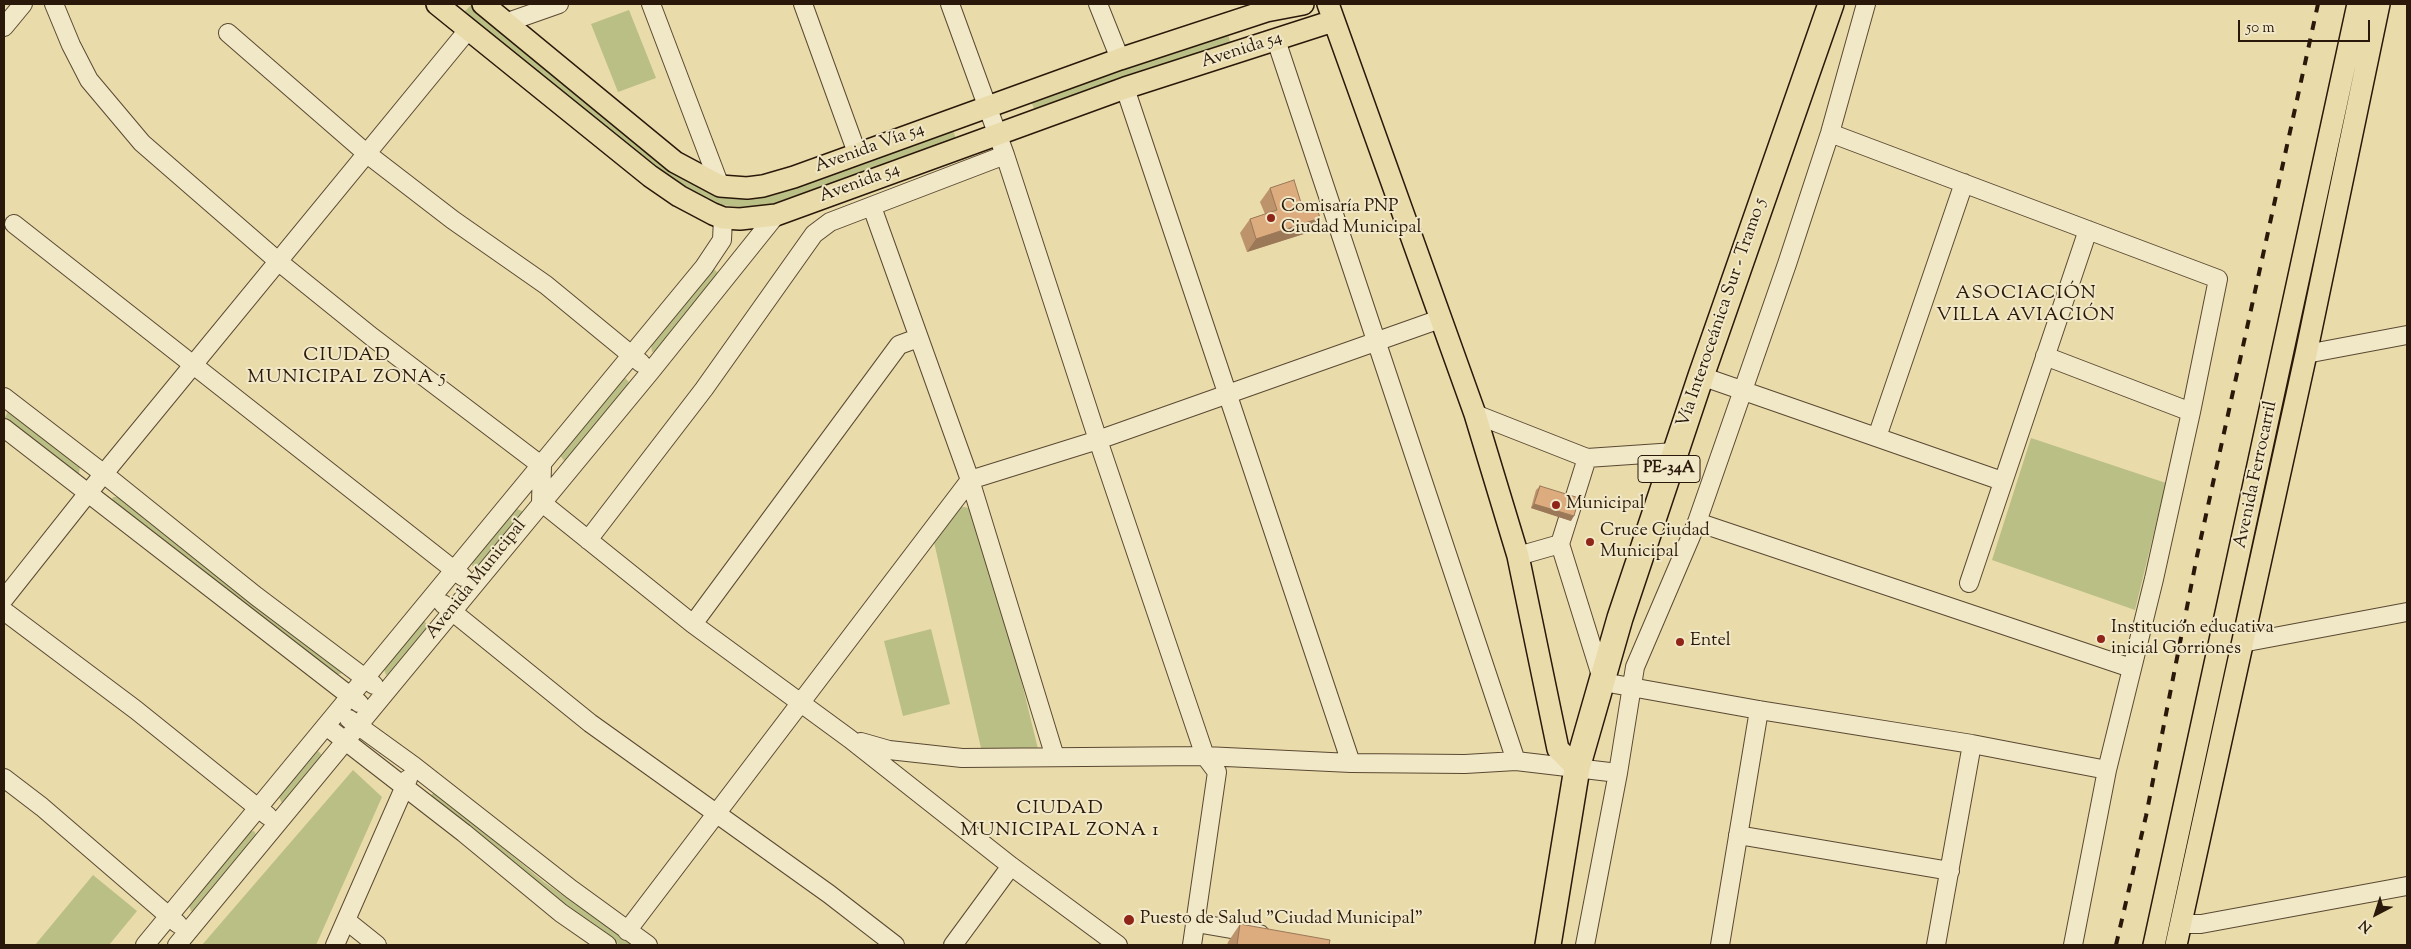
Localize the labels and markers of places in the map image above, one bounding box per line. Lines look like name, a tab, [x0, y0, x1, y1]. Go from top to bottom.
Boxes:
place label: Comisaría PNP Ciudad Municipal	[1281, 197, 1422, 240]
marker: Comisaría PNP Ciudad Municipal	[1265, 212, 1277, 224]
place label: Municipal	[1566, 494, 1645, 516]
marker: Municipal	[1550, 499, 1562, 511]
place label: Cruce Ciudad Municipal	[1600, 521, 1710, 564]
marker: Cruce Ciudad Municipal	[1584, 536, 1596, 548]
place label: Institución educativa inicial Gorriones	[2111, 618, 2274, 660]
place label: Entel	[1690, 631, 1731, 653]
marker: Institución educativa inicial Gorriones	[2095, 633, 2107, 645]
marker: Entel	[1674, 636, 1686, 648]
place label: Puesto de Salud "Ciudad Municipal"	[1140, 909, 1423, 931]
marker: Puesto de Salud "Ciudad Municipal"	[1122, 913, 1136, 927]

